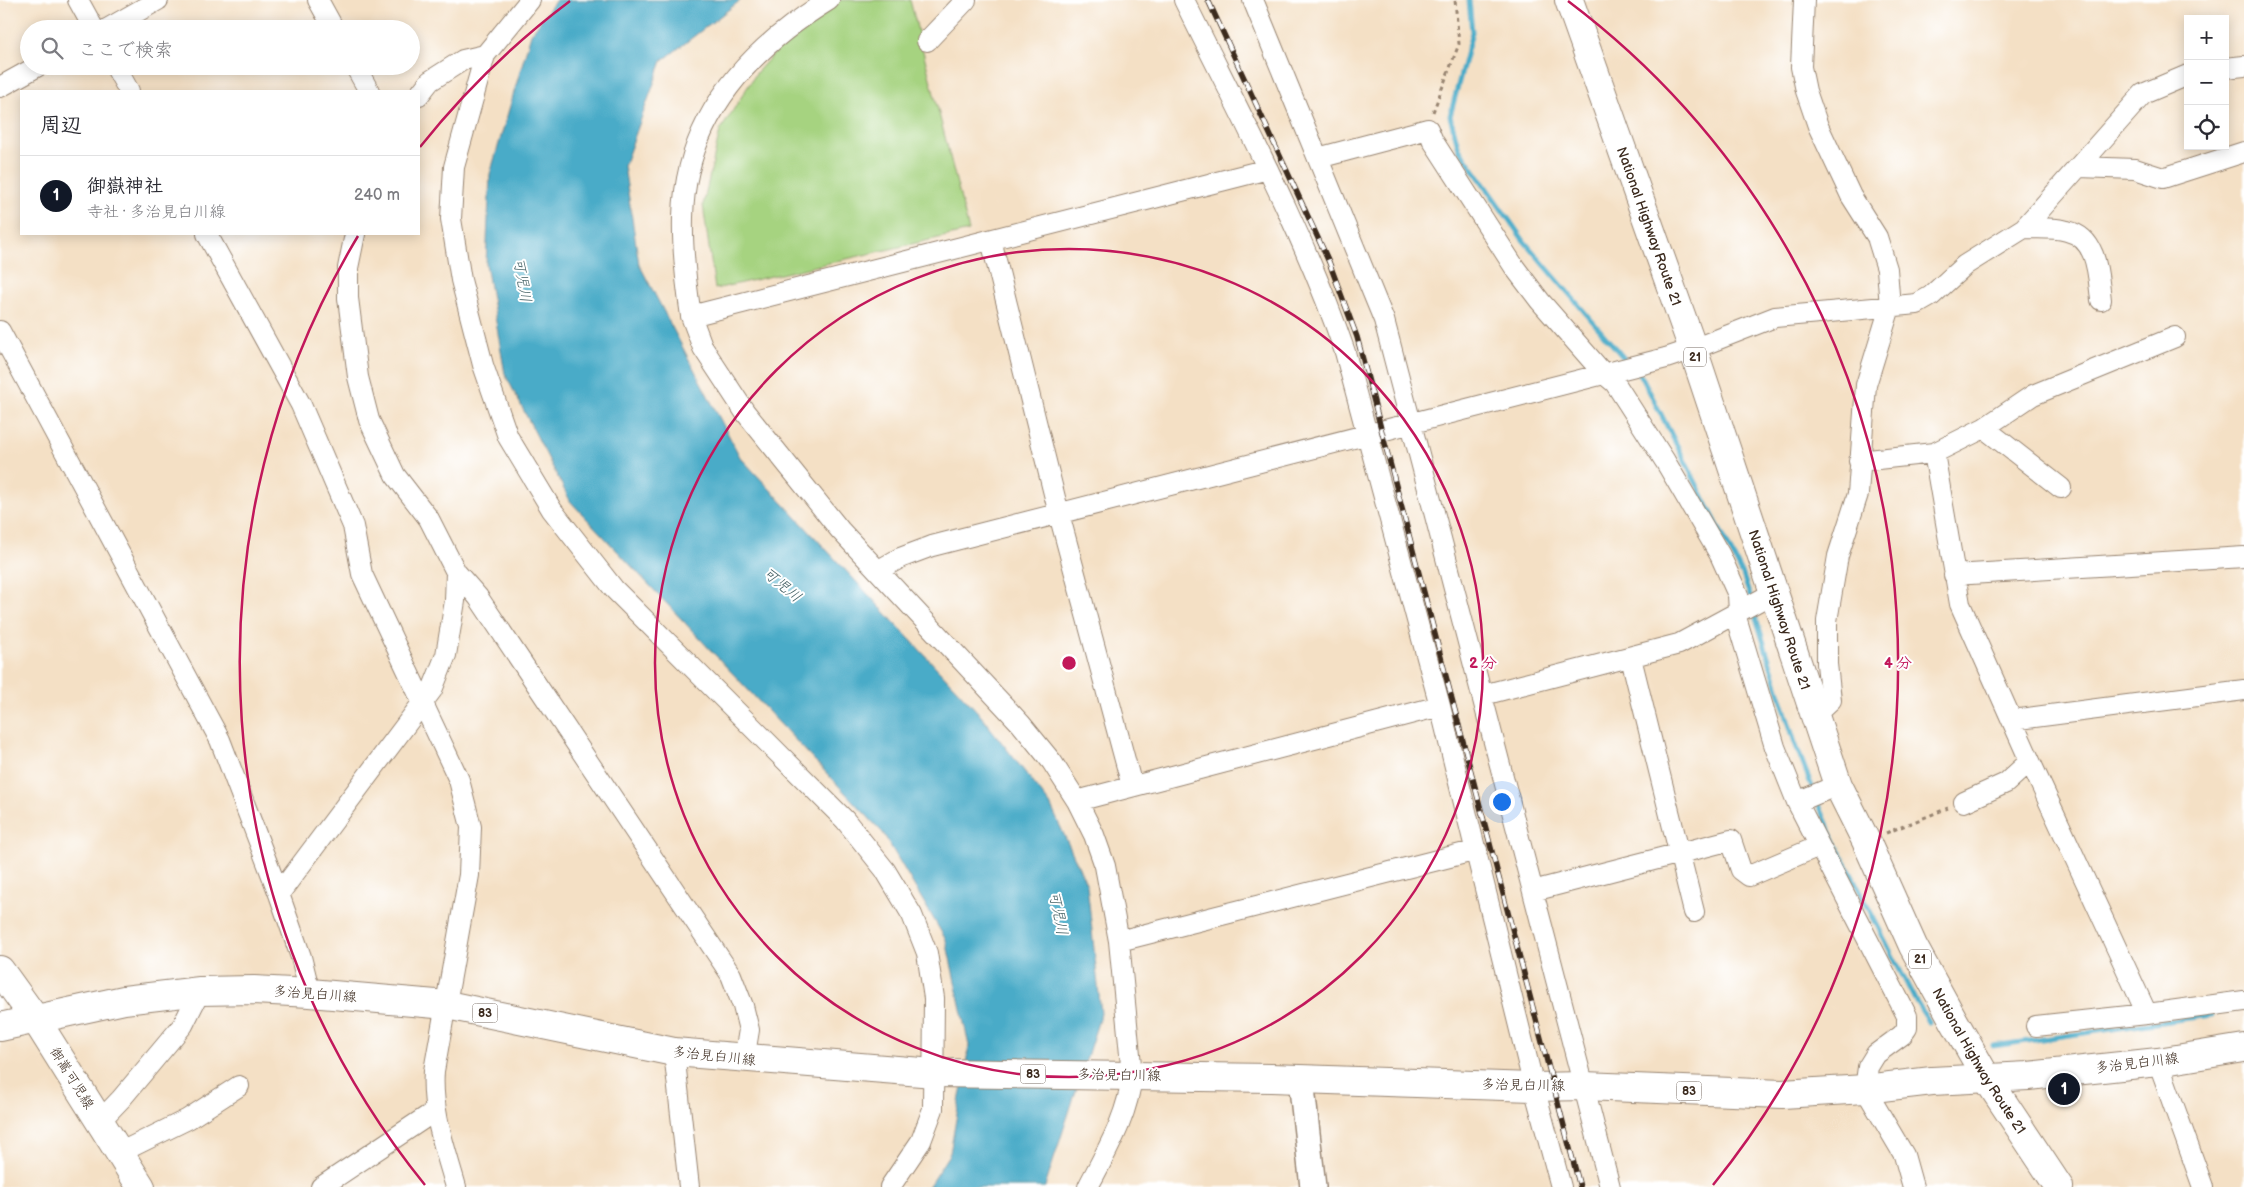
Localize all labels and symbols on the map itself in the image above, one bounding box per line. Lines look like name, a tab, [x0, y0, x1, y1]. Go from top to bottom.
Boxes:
street label: National Highway Route 21	[1613, 144, 1685, 308]
water label: 可児川	[509, 256, 535, 304]
road number: 21	[1684, 348, 1706, 367]
street label: National Highway Route 21	[1745, 527, 1814, 692]
water label: 可児川	[759, 563, 805, 607]
centre of rings	[1060, 654, 1078, 672]
text: 2 分	[1469, 654, 1497, 673]
text: 4 分	[1884, 654, 1912, 673]
your location	[1489, 789, 1515, 815]
water label: 可児川	[1044, 889, 1072, 937]
road number: 21	[1909, 950, 1931, 969]
street label: 多治見白川線	[273, 983, 357, 1005]
street label: National Highway Route 21	[1929, 985, 2030, 1137]
road number: 83	[472, 1004, 498, 1022]
street label: 多治見白川線	[671, 1043, 757, 1069]
street label: 御嵩可児線	[46, 1044, 98, 1112]
street label: 多治見白川線	[2094, 1049, 2180, 1077]
road number: 83	[1020, 1064, 1046, 1084]
street label: 多治見白川線	[1077, 1066, 1161, 1084]
pin: 1	[2048, 1070, 2080, 1108]
street label: 多治見白川線	[1481, 1076, 1565, 1094]
road number: 83	[1676, 1082, 1702, 1100]

